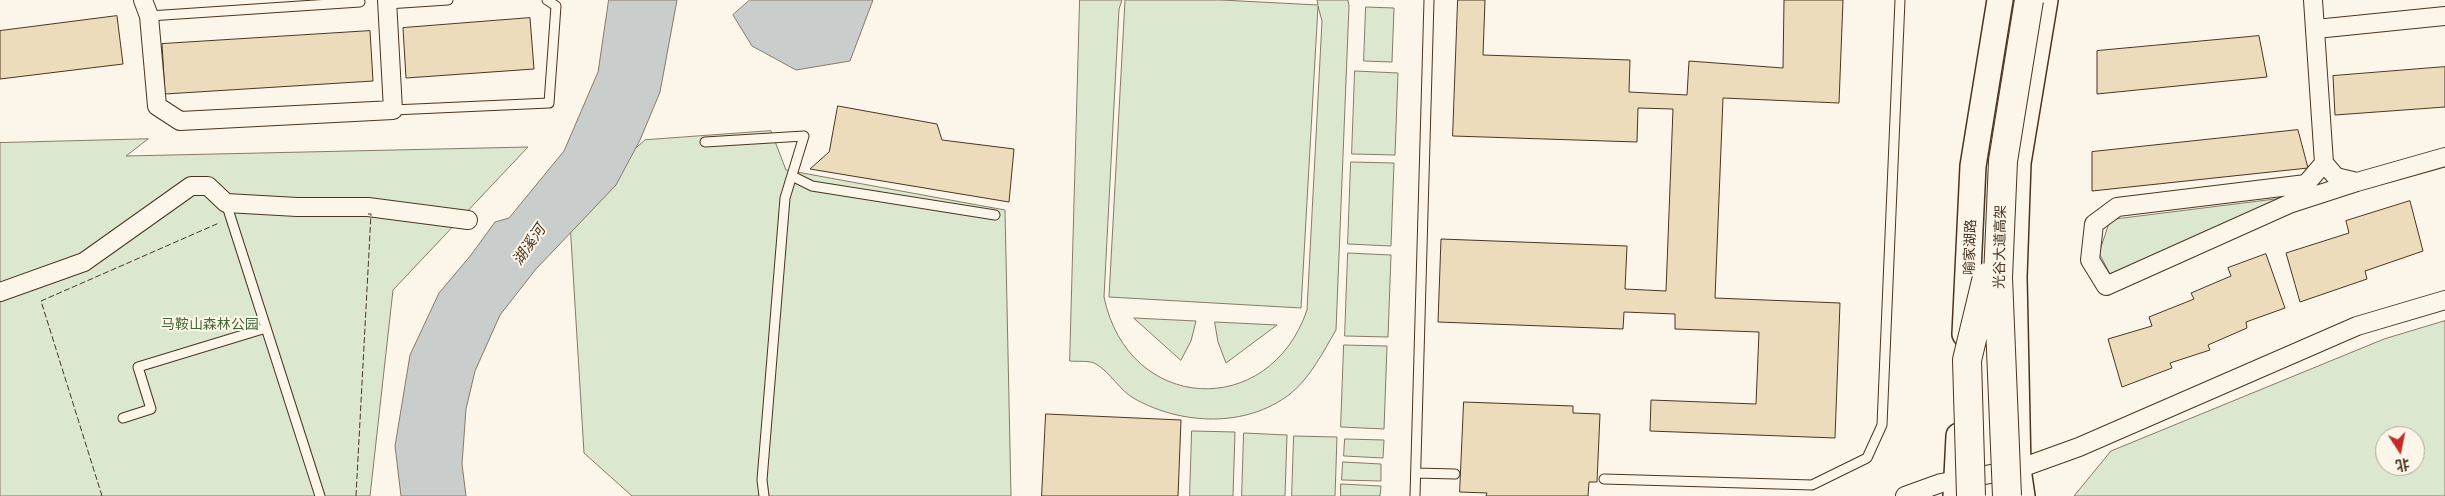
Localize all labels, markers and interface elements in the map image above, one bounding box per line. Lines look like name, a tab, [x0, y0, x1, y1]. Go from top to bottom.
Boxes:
street label: 光谷大道高架	[1991, 205, 2009, 289]
street label: 喻家湖路	[1961, 219, 1979, 275]
water label: 湖溪河	[509, 221, 549, 269]
park label: 马鞍山森林公园	[161, 317, 259, 333]
north arrow	[2375, 426, 2425, 476]
text: 北	[2394, 456, 2411, 474]

